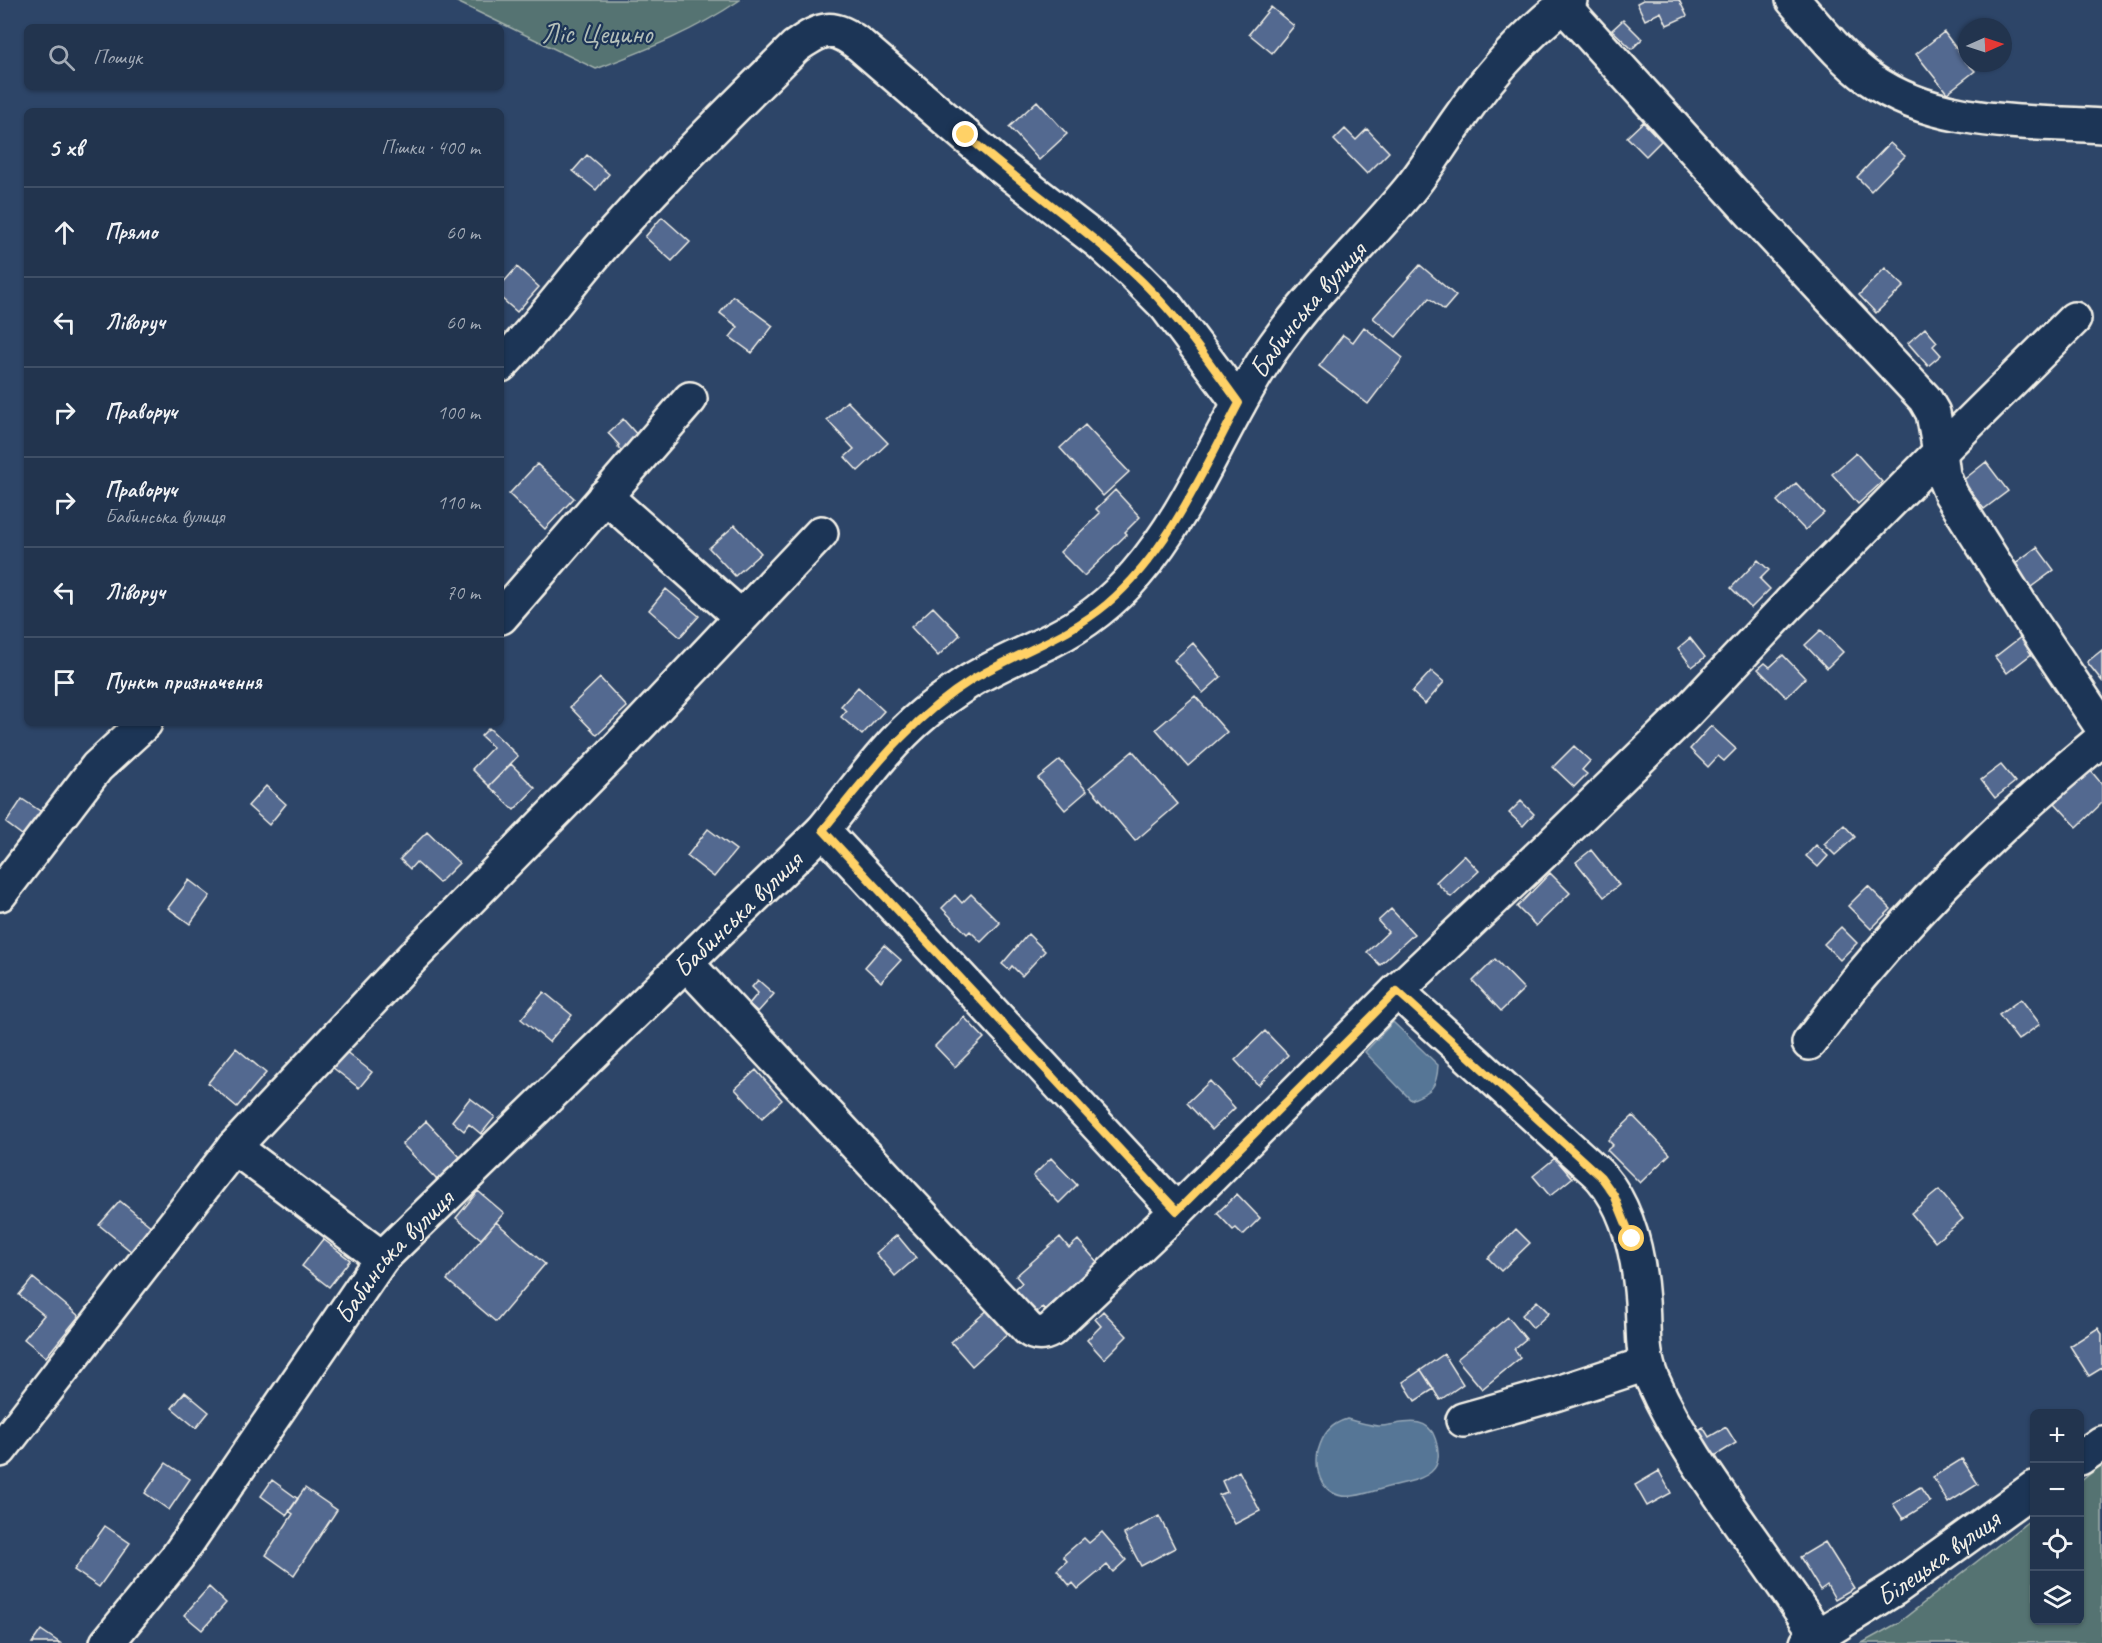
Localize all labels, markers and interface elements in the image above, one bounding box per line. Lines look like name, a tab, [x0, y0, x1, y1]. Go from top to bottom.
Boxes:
park label: Ліс Цецино	[542, 16, 655, 51]
north arrow	[1958, 18, 2012, 72]
search box	[24, 24, 504, 90]
icon: search	[45, 41, 78, 74]
text: Пошук	[93, 43, 142, 71]
route end	[952, 121, 978, 147]
text: 5 хв	[48, 131, 83, 164]
text: Пішки · 400 m	[381, 135, 480, 160]
icon: ahead	[48, 216, 81, 249]
text: Прямо	[105, 218, 157, 246]
text: 60 m	[446, 220, 480, 245]
street label: Бабинська вулиця	[1241, 232, 1375, 385]
icon: left	[48, 306, 81, 339]
text: Ліворуч	[105, 308, 165, 336]
text: 60 m	[446, 310, 480, 335]
icon: right	[48, 396, 81, 429]
text: Праворуч	[105, 398, 177, 426]
text: 100 m	[437, 400, 480, 425]
text: Праворуч	[105, 476, 177, 504]
icon: right	[48, 486, 81, 519]
text: 110 m	[437, 490, 480, 515]
text: Бабинська вулиця	[105, 504, 224, 529]
icon: left	[48, 576, 81, 609]
text: Ліворуч	[105, 578, 165, 606]
text: 70 m	[446, 580, 480, 605]
icon: arrive	[48, 666, 81, 699]
text: Пункт призначення	[105, 668, 262, 696]
street label: Бабинська вулиця	[665, 841, 811, 985]
street label: Бабинська вулиця	[326, 1180, 462, 1330]
route start	[1618, 1225, 1644, 1251]
map controls	[2030, 1409, 2084, 1625]
button: +	[2030, 1409, 2084, 1463]
button: −	[2030, 1463, 2084, 1517]
street label: Білецька вулиця	[1870, 1501, 2008, 1614]
button: locate	[2030, 1517, 2084, 1571]
button: layers	[2030, 1571, 2084, 1625]

